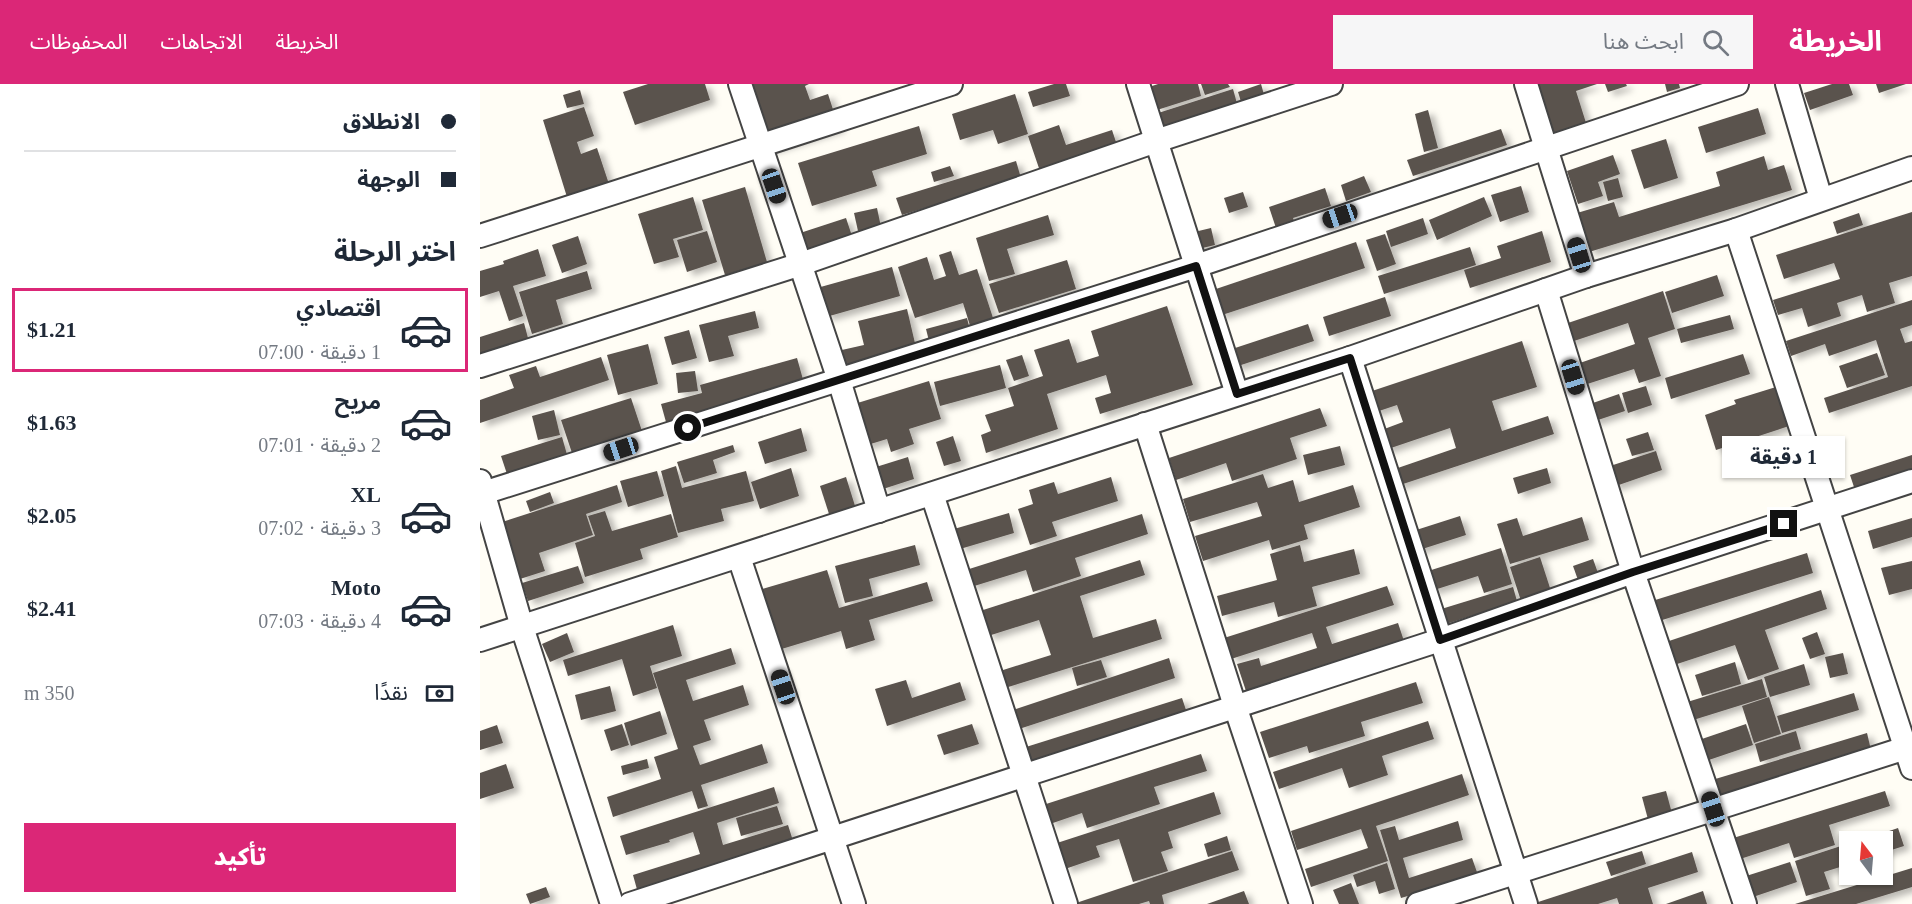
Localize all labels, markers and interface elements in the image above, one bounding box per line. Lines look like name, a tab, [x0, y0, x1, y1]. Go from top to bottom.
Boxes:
search box	[1333, 15, 1753, 69]
icon: search	[1699, 26, 1732, 59]
text: الخريطة	[1789, 26, 1882, 57]
text: ابحث هنا	[1603, 29, 1684, 54]
text: المحفوظات	[30, 30, 127, 54]
text: الاتجاهات	[160, 30, 242, 54]
text: الخريطة	[275, 30, 338, 54]
text: الانطلاق	[343, 109, 420, 134]
car	[760, 166, 788, 206]
text: الوجهة	[357, 167, 420, 192]
car	[1320, 202, 1360, 230]
car	[1565, 235, 1593, 275]
text: اختر الرحلة	[334, 237, 456, 267]
text: اقتصادي	[296, 296, 381, 321]
icon: car	[399, 303, 453, 357]
text: $1.21	[27, 317, 77, 342]
text: 1 دقيقة · 07:00	[258, 341, 381, 363]
car	[1559, 357, 1587, 397]
text: مريح	[335, 389, 381, 414]
icon: car	[399, 396, 453, 450]
text: $1.63	[27, 410, 77, 435]
route start	[674, 414, 701, 441]
text: 2 دقيقة · 07:01	[258, 434, 381, 456]
car	[601, 435, 641, 463]
callout: 1 دقيقة	[1722, 437, 1846, 479]
text: 1 دقيقة	[1750, 446, 1817, 468]
text: XL	[350, 482, 381, 507]
icon: car	[399, 489, 453, 543]
text: $2.05	[27, 503, 77, 528]
route end	[1770, 510, 1797, 537]
text: 3 دقيقة · 07:02	[258, 517, 381, 539]
text: Moto	[331, 575, 381, 600]
icon: car	[399, 582, 453, 636]
text: $2.41	[27, 596, 77, 621]
text: 4 دقيقة · 07:03	[258, 610, 381, 632]
car	[769, 667, 797, 707]
icon: cash	[423, 677, 456, 710]
text: نقدًا	[374, 680, 408, 705]
text: 350 m	[24, 682, 75, 704]
car	[1699, 789, 1727, 829]
button: تأكيد	[24, 823, 456, 892]
north arrow	[1839, 831, 1893, 885]
map controls	[1839, 831, 1893, 885]

